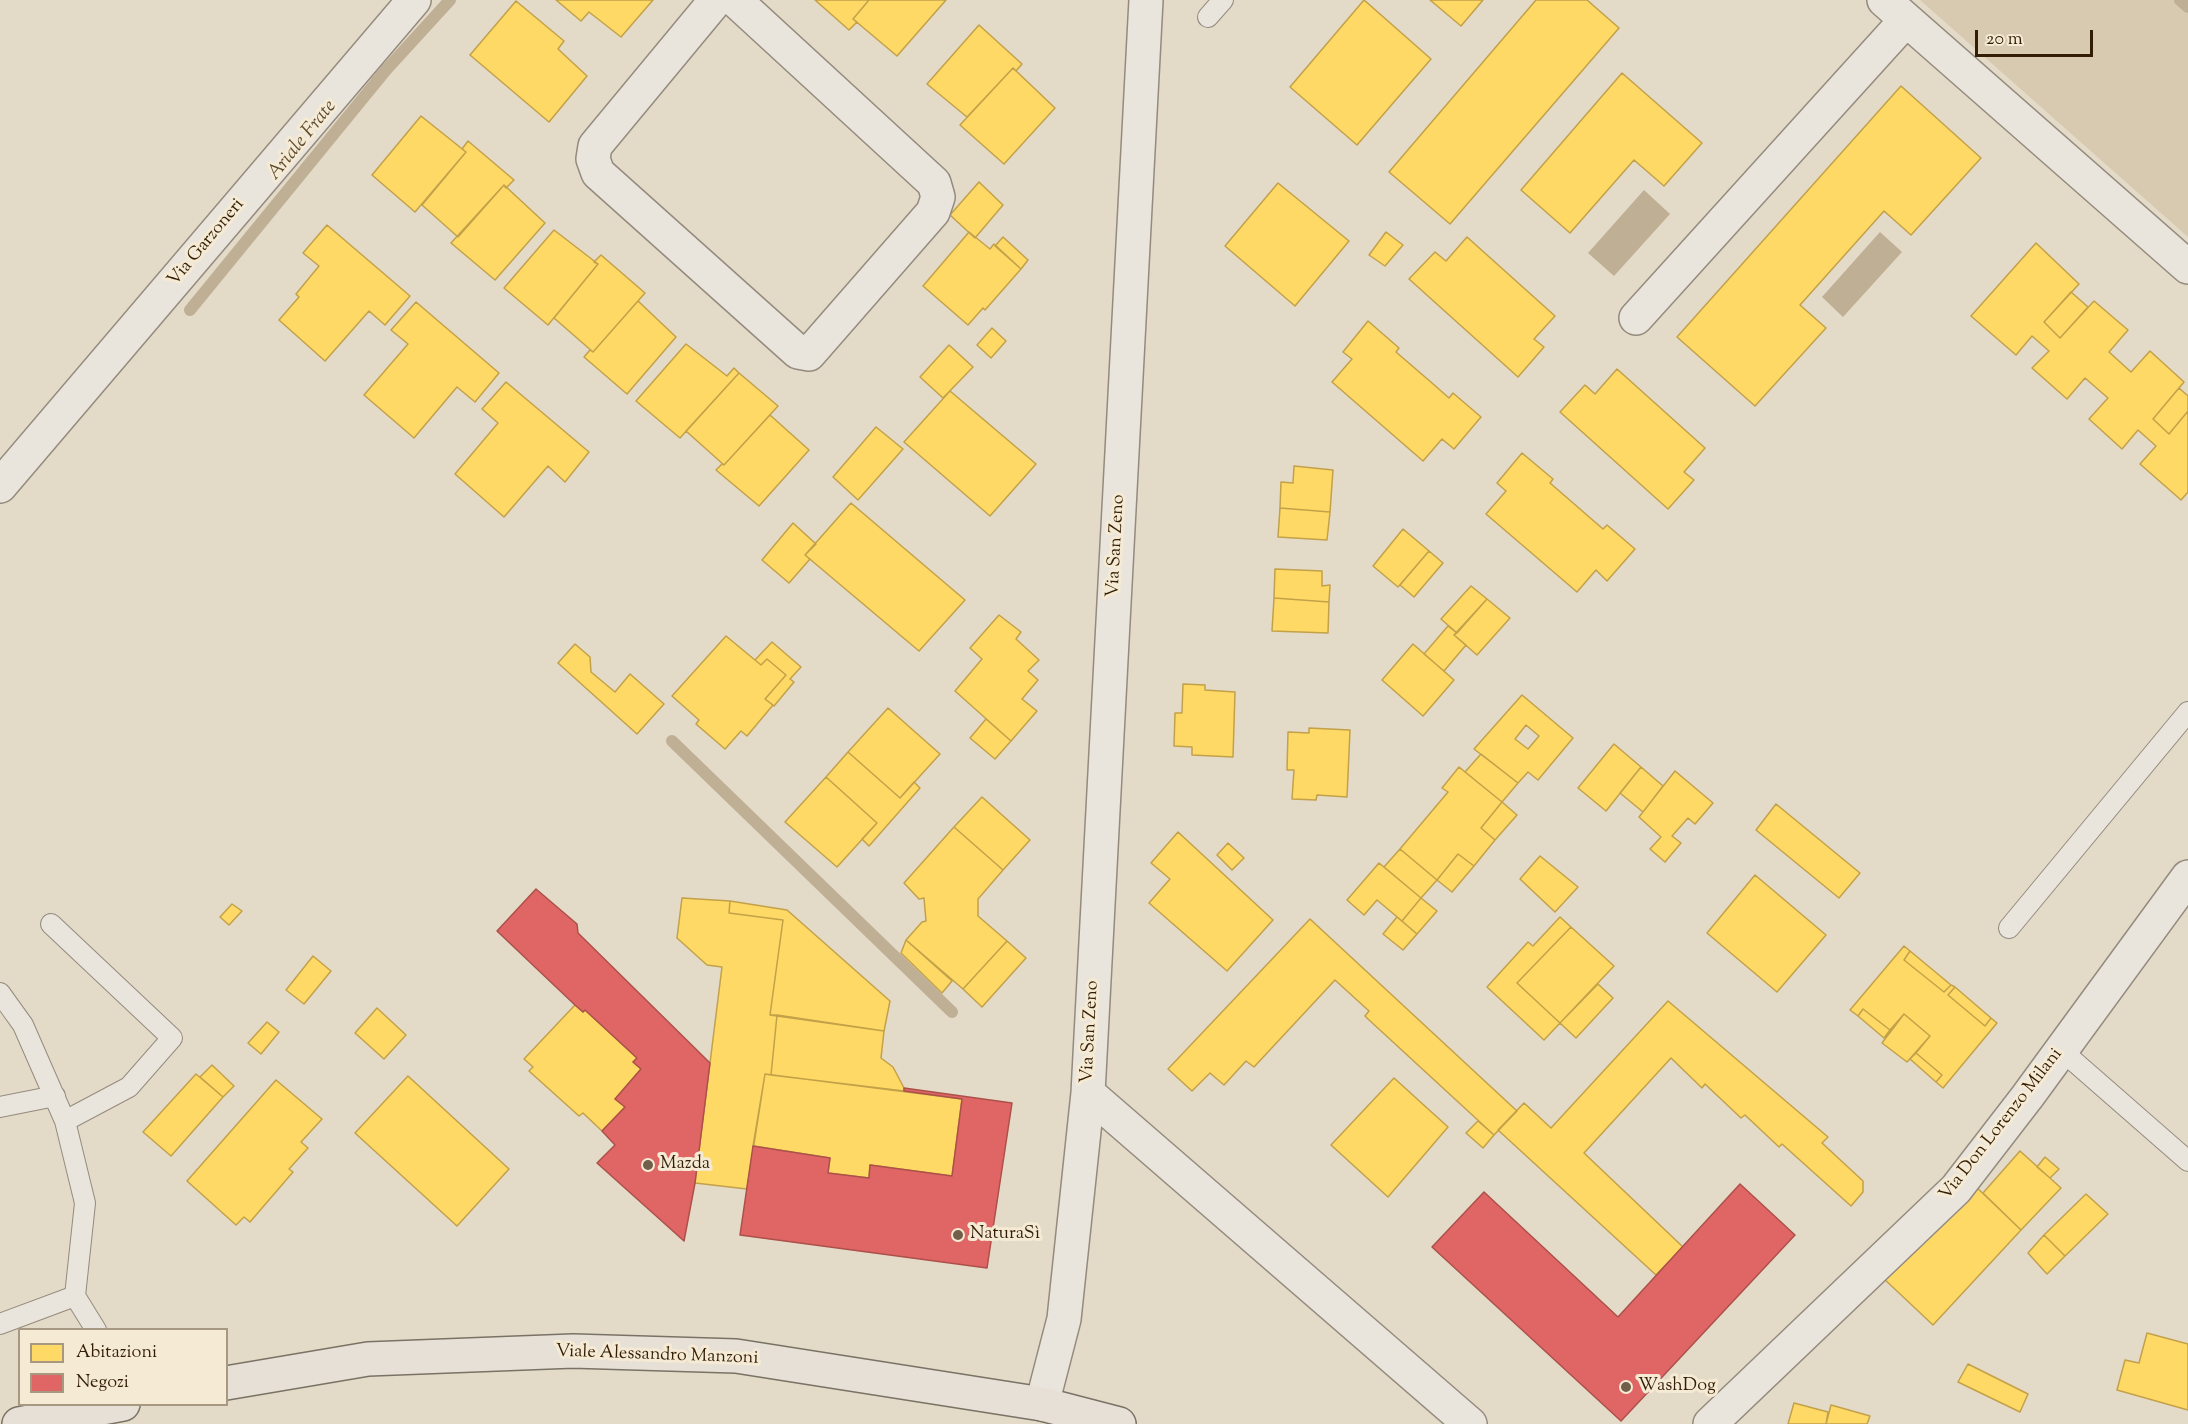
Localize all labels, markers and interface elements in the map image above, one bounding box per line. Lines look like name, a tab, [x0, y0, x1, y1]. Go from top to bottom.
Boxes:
scale bar	[1978, 18, 2096, 56]
text: 20 m	[1986, 27, 2023, 53]
water label: Ariale Frate	[263, 96, 343, 186]
street label: Via Garzoneri	[164, 195, 250, 291]
street label: Via San Zeno	[1104, 494, 1130, 598]
street label: Via San Zeno	[1078, 980, 1104, 1084]
street label: Via Don Lorenzo Milani	[1936, 1045, 2068, 1205]
place label: Mazda	[660, 1154, 710, 1176]
marker: Mazda	[641, 1158, 655, 1172]
place label: NaturaSì	[970, 1224, 1040, 1246]
marker: NaturaSì	[951, 1228, 965, 1242]
legend	[18, 1328, 228, 1406]
text: Abitazioni	[76, 1340, 157, 1366]
street label: Viale Alessandro Manzoni	[555, 1342, 759, 1370]
text: Negozi	[76, 1370, 129, 1396]
place label: WashDog	[1638, 1376, 1716, 1398]
marker: WashDog	[1619, 1380, 1633, 1394]

